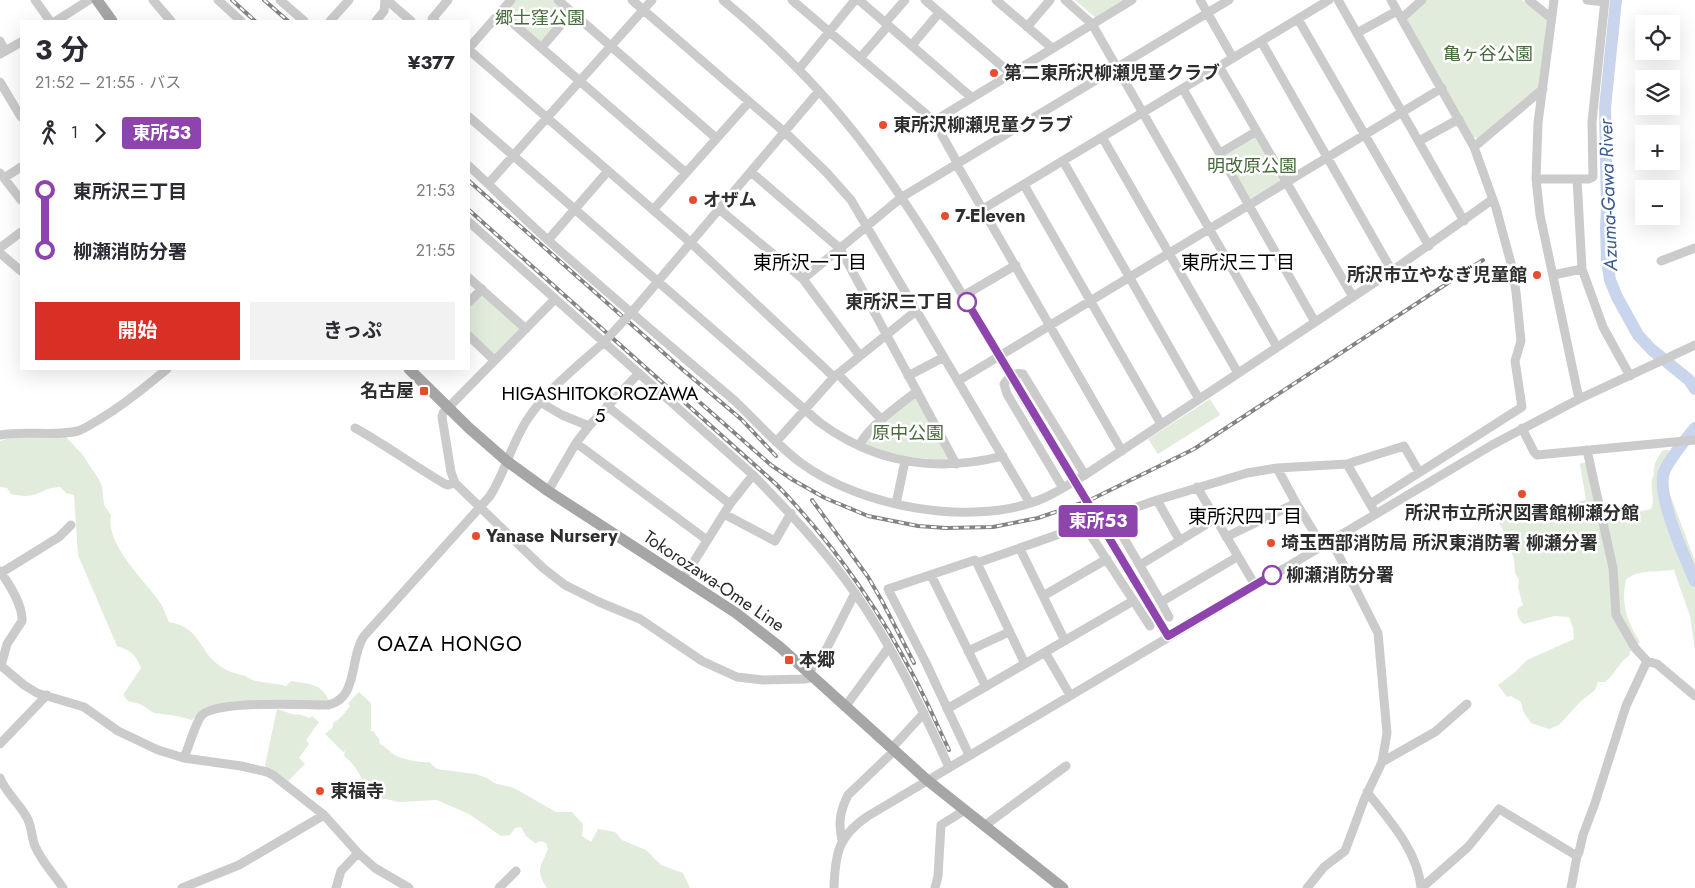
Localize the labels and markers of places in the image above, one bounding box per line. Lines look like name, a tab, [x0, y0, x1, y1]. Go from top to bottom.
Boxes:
place label: 第二東所沢柳瀬児童クラブ	[1004, 60, 1220, 86]
marker: 第二東所沢柳瀬児童クラブ	[988, 67, 1000, 79]
place label: 東所沢柳瀬児童クラブ	[893, 112, 1073, 138]
marker: 東所沢柳瀬児童クラブ	[877, 119, 889, 131]
place label: オザム	[703, 187, 757, 213]
marker: オザム	[687, 194, 699, 206]
place label: 7-Eleven	[955, 203, 1026, 229]
marker: 7-Eleven	[939, 210, 951, 222]
place label: 所沢市立やなぎ児童館	[1347, 262, 1527, 288]
marker: 所沢市立やなぎ児童館	[1531, 269, 1543, 281]
place label: 東所沢三丁目	[845, 289, 953, 315]
marker: 東所沢三丁目	[957, 292, 977, 312]
place label: 名古屋	[360, 378, 414, 404]
marker: 名古屋	[418, 385, 430, 397]
marker: 所沢市立所沢図書館柳瀬分館	[1516, 488, 1528, 500]
place label: 所沢市立所沢図書館柳瀬分館	[1405, 500, 1639, 526]
place label: Yanase Nursery	[485, 523, 618, 549]
marker: Yanase Nursery	[470, 530, 482, 542]
place label: 埼玉西部消防局 所沢東消防署 柳瀬分署	[1281, 530, 1598, 556]
marker: 埼玉西部消防局 所沢東消防署 柳瀬分署	[1265, 537, 1277, 549]
place label: 柳瀬消防分署	[1286, 562, 1394, 588]
marker: 柳瀬消防分署	[1262, 565, 1282, 585]
place label: 本郷	[799, 647, 835, 673]
marker: 本郷	[783, 654, 795, 666]
place label: 東福寺	[330, 778, 384, 804]
marker: 東福寺	[314, 785, 326, 797]

